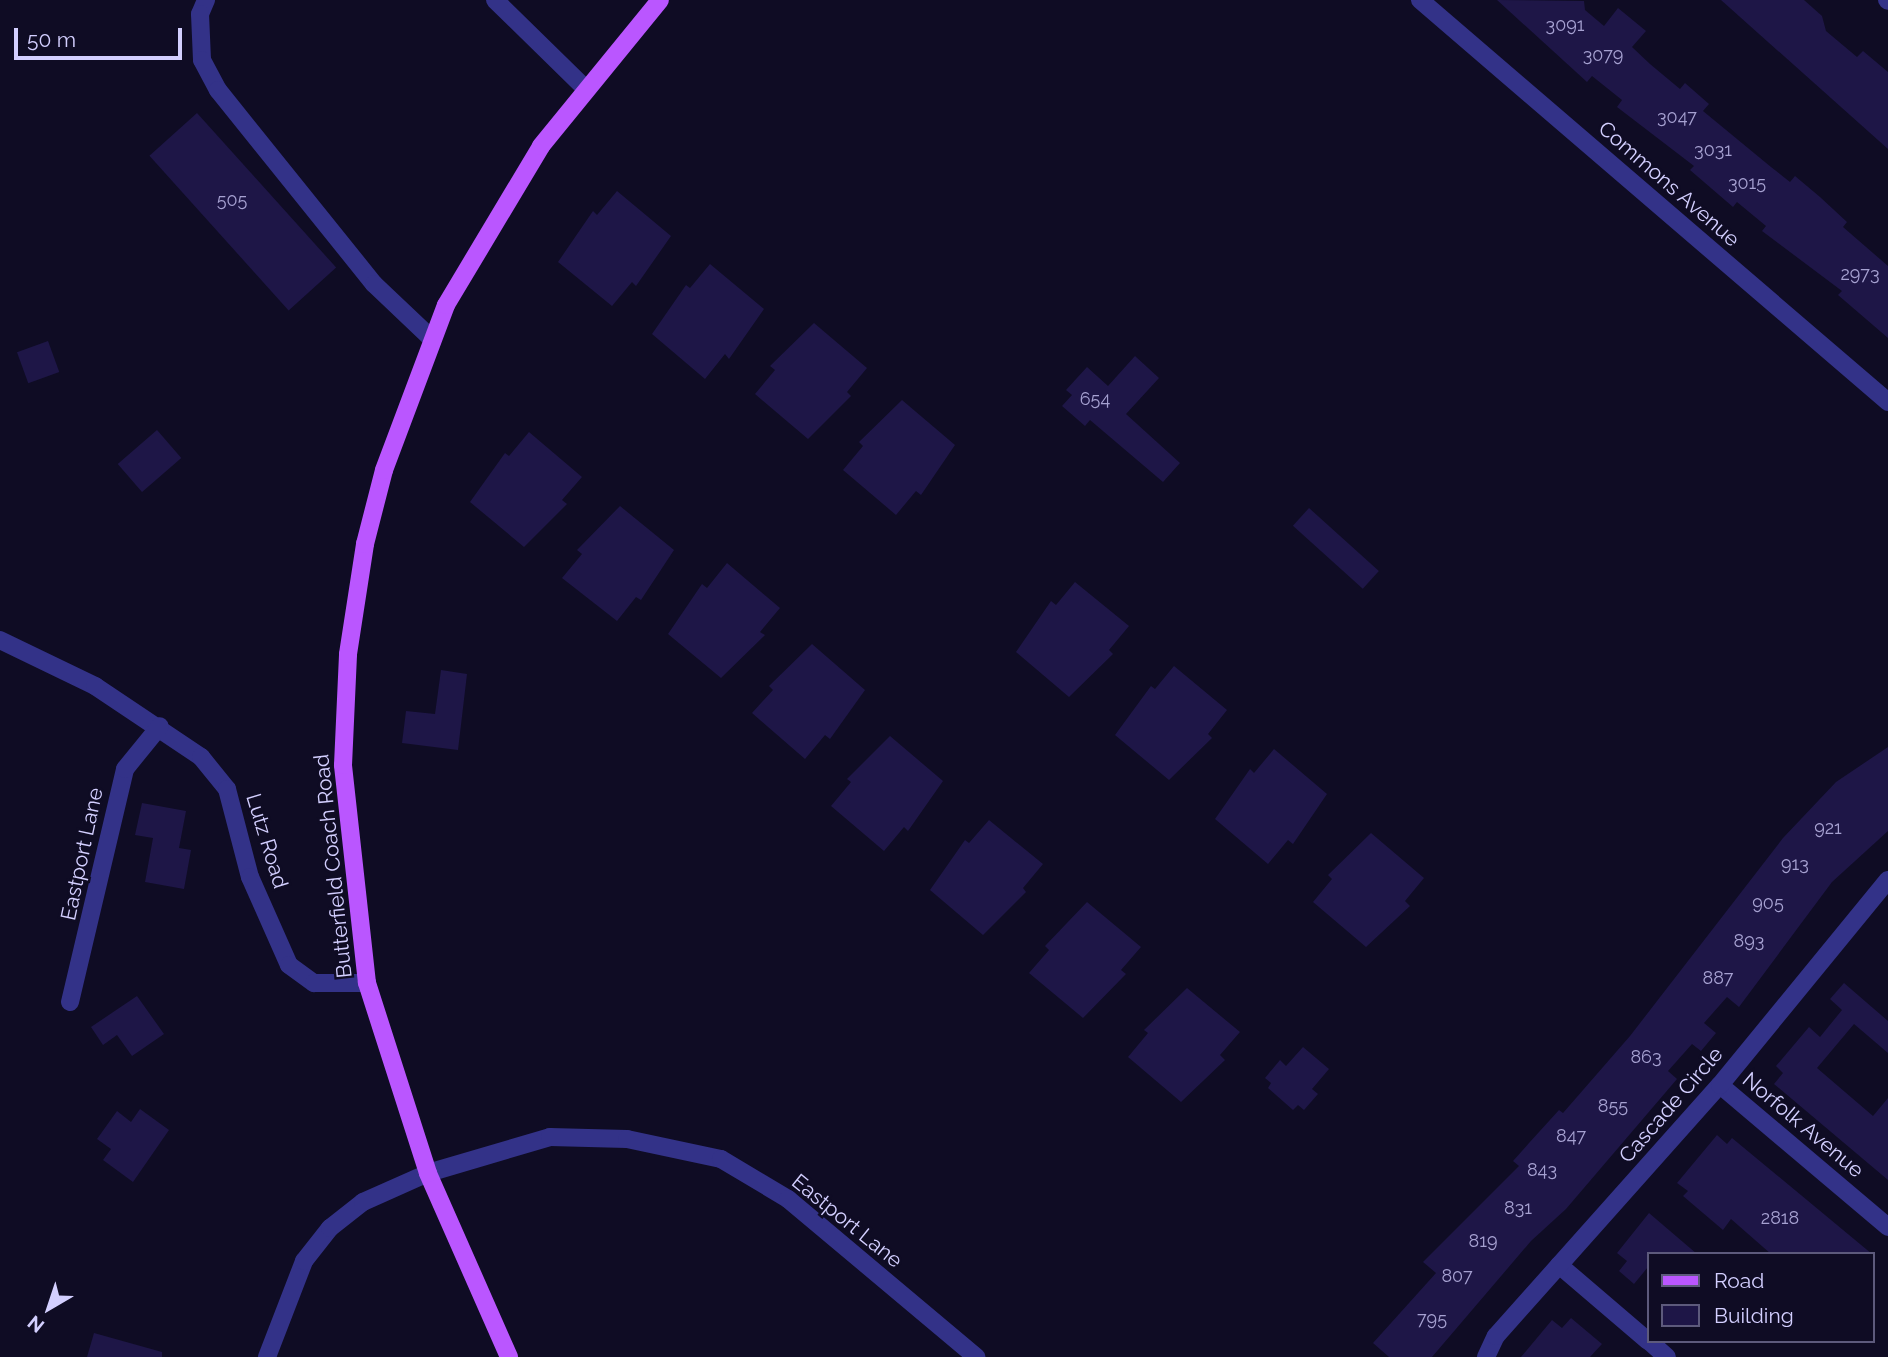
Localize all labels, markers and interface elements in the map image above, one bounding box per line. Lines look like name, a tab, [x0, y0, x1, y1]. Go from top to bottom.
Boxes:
scale bar	[18, 14, 186, 58]
house number: 3091	[1546, 14, 1584, 36]
text: 50 m	[27, 27, 76, 52]
house number: 3079	[1583, 44, 1623, 66]
house number: 3047	[1657, 106, 1697, 128]
street label: Commons Avenue	[1593, 116, 1745, 252]
house number: 3031	[1694, 139, 1732, 161]
house number: 3015	[1728, 172, 1766, 194]
house number: 505	[217, 189, 247, 211]
house number: 2973	[1840, 263, 1880, 285]
house number: 654	[1080, 388, 1110, 410]
street label: Butterfield Coach Road	[309, 753, 357, 979]
street label: Eastport Lane	[56, 785, 108, 923]
street label: Lutz Road	[241, 791, 293, 891]
house number: 921	[1814, 817, 1842, 839]
house number: 913	[1781, 853, 1809, 875]
house number: 905	[1752, 892, 1784, 914]
house number: 893	[1734, 930, 1764, 952]
house number: 887	[1703, 967, 1733, 989]
street label: Cascade Circle	[1614, 1042, 1728, 1168]
house number: 863	[1630, 1046, 1662, 1068]
street label: Norfolk Avenue	[1737, 1067, 1869, 1183]
house number: 855	[1598, 1095, 1628, 1117]
house number: 847	[1556, 1125, 1586, 1147]
house number: 843	[1527, 1159, 1557, 1181]
street label: Eastport Lane	[787, 1169, 907, 1273]
house number: 831	[1504, 1197, 1532, 1219]
house number: 2818	[1761, 1207, 1799, 1229]
house number: 819	[1469, 1230, 1497, 1252]
legend	[1646, 1252, 1874, 1343]
house number: 807	[1441, 1265, 1473, 1287]
text: Road	[1714, 1268, 1764, 1293]
north arrow	[14, 1273, 84, 1343]
text: Building	[1714, 1303, 1794, 1328]
house number: 795	[1417, 1308, 1447, 1330]
text: N	[23, 1311, 48, 1337]

